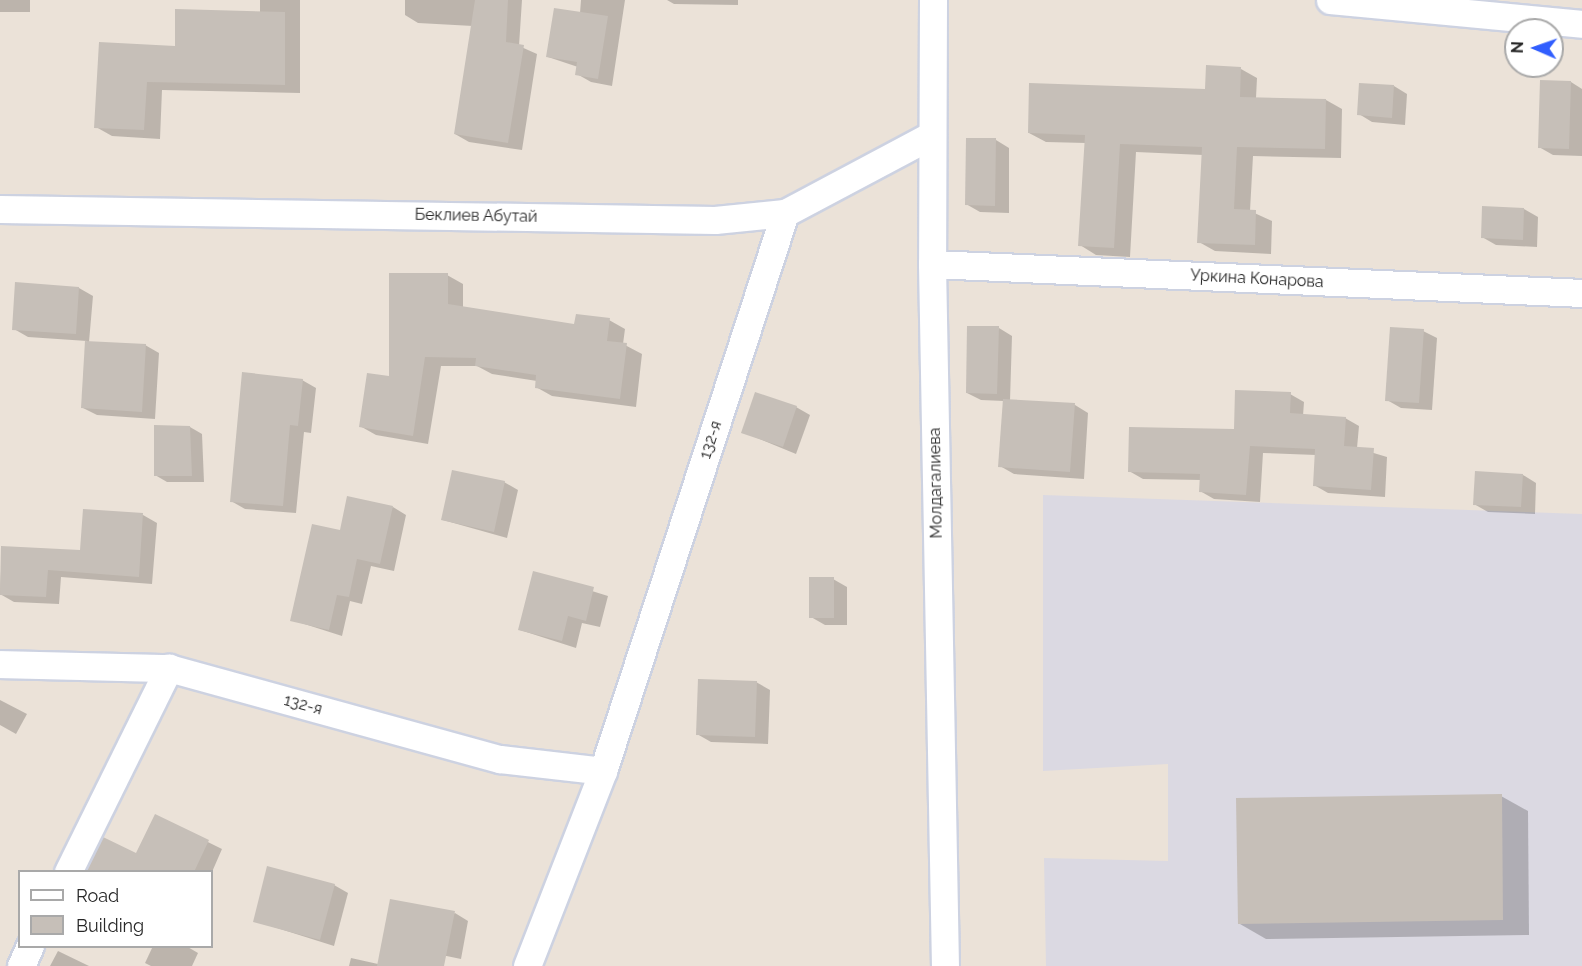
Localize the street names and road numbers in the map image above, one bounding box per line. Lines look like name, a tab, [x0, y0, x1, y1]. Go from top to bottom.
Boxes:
street label: Беклиев Абутай	[414, 205, 538, 227]
street label: Уркина Конарова	[1190, 266, 1324, 292]
street label: 132-я	[696, 419, 726, 461]
street label: Молдагалиева	[925, 427, 947, 539]
street label: 132-я	[282, 691, 324, 719]

